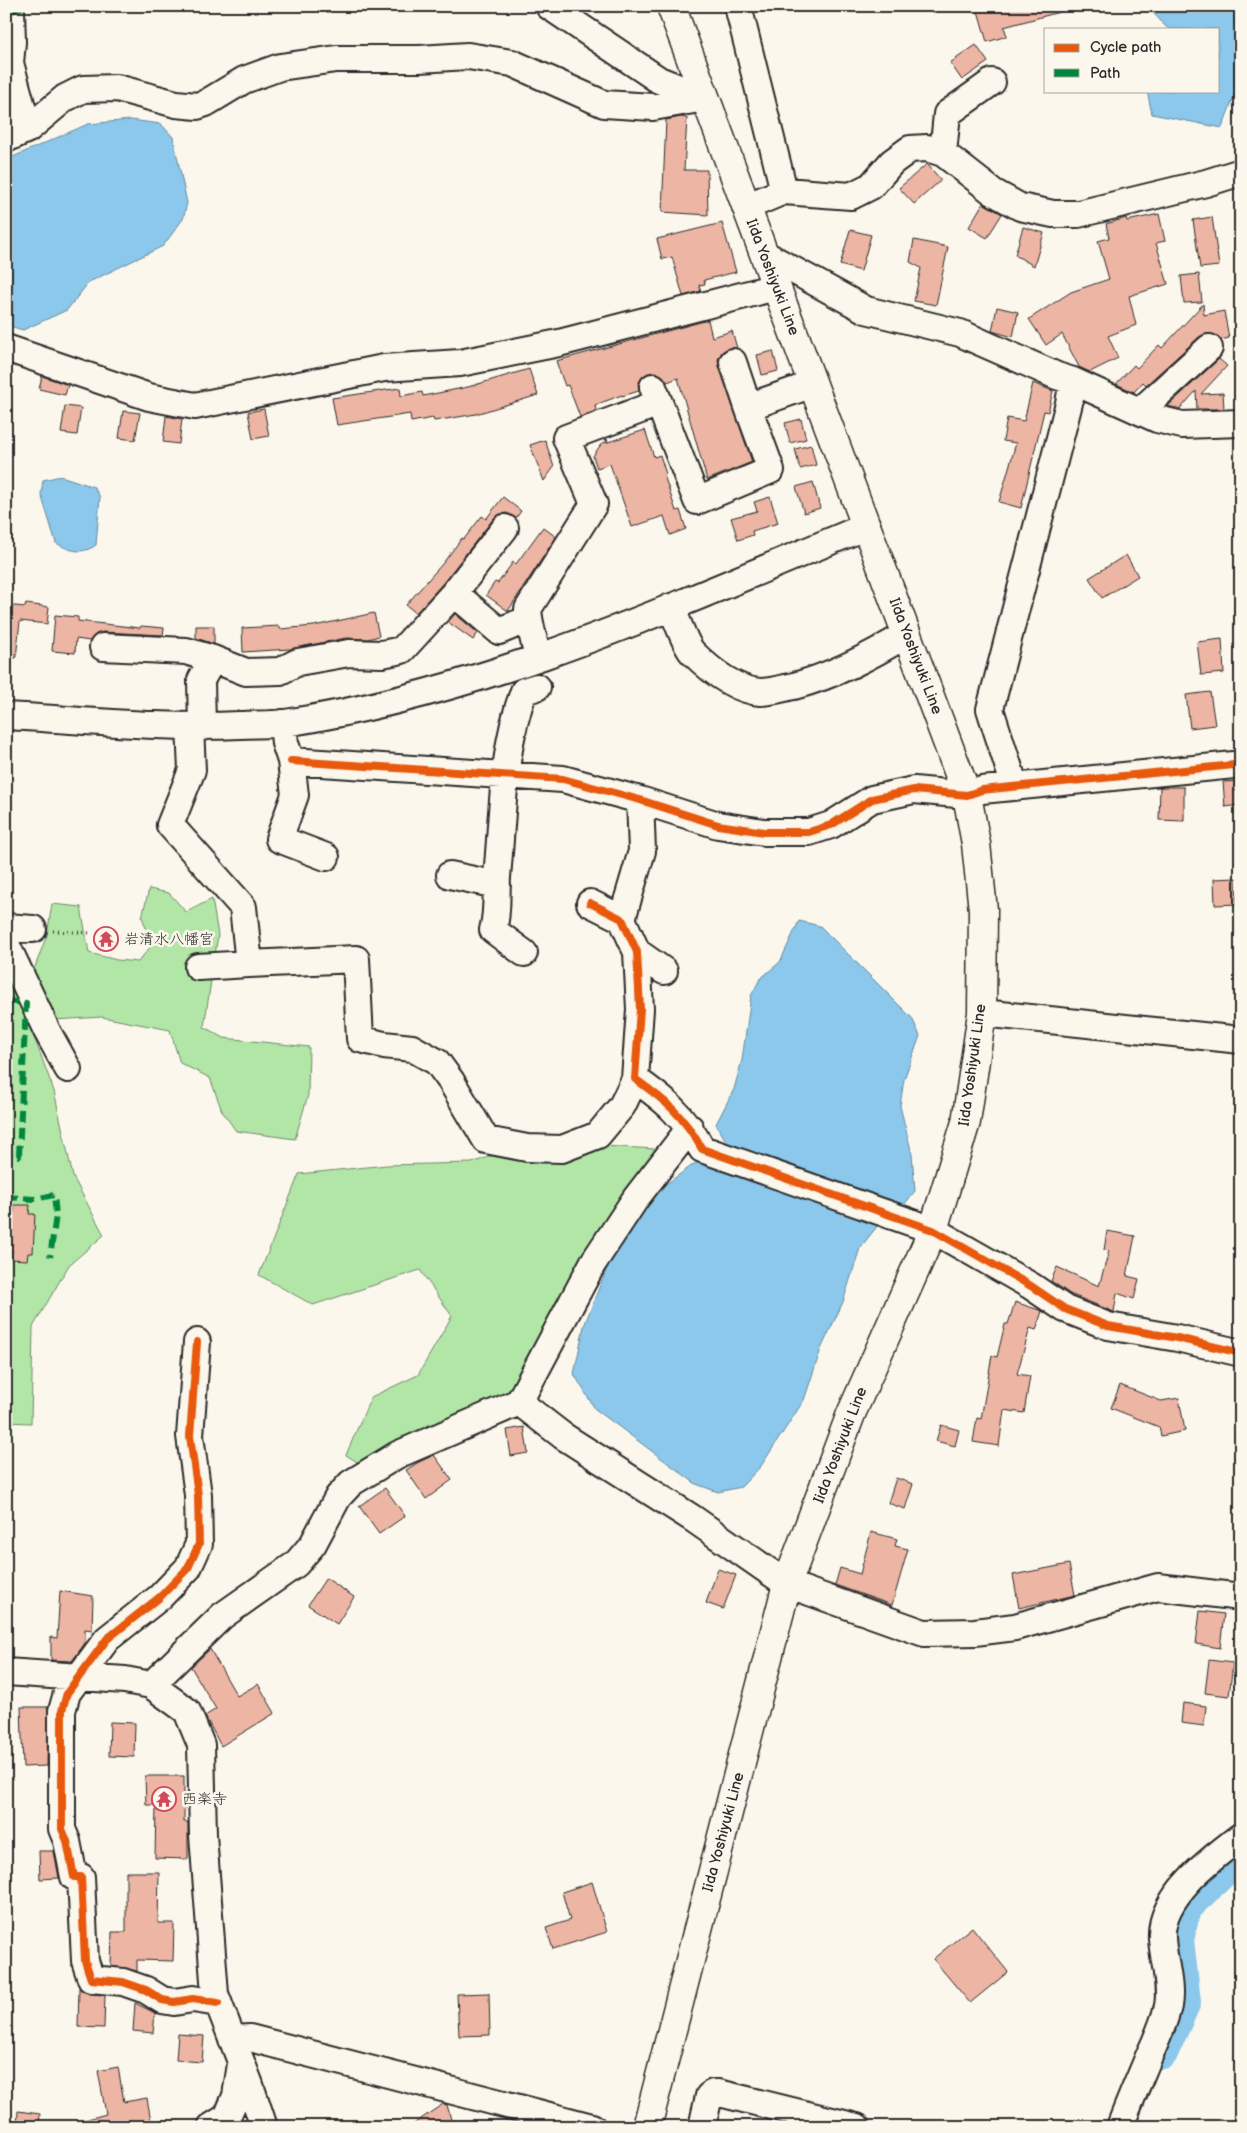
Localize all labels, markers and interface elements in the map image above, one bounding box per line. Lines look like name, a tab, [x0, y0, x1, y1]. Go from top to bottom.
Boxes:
legend	[1044, 28, 1220, 92]
text: Cycle path	[1090, 38, 1161, 57]
text: Path	[1090, 64, 1120, 83]
street label: Iida Yoshiyuki Line	[742, 216, 803, 338]
street label: Iida Yoshiyuki Line	[885, 595, 946, 717]
temple icon: 岩清水八幡宮	[93, 926, 119, 952]
place label: 岩清水八幡宮	[124, 930, 214, 949]
street label: Iida Yoshiyuki Line	[955, 1003, 990, 1127]
street label: Iida Yoshiyuki Line	[810, 1384, 871, 1506]
street label: Iida Yoshiyuki Line	[698, 1770, 749, 1894]
temple icon: 西楽寺	[151, 1786, 177, 1812]
place label: 西楽寺	[182, 1790, 227, 1809]

